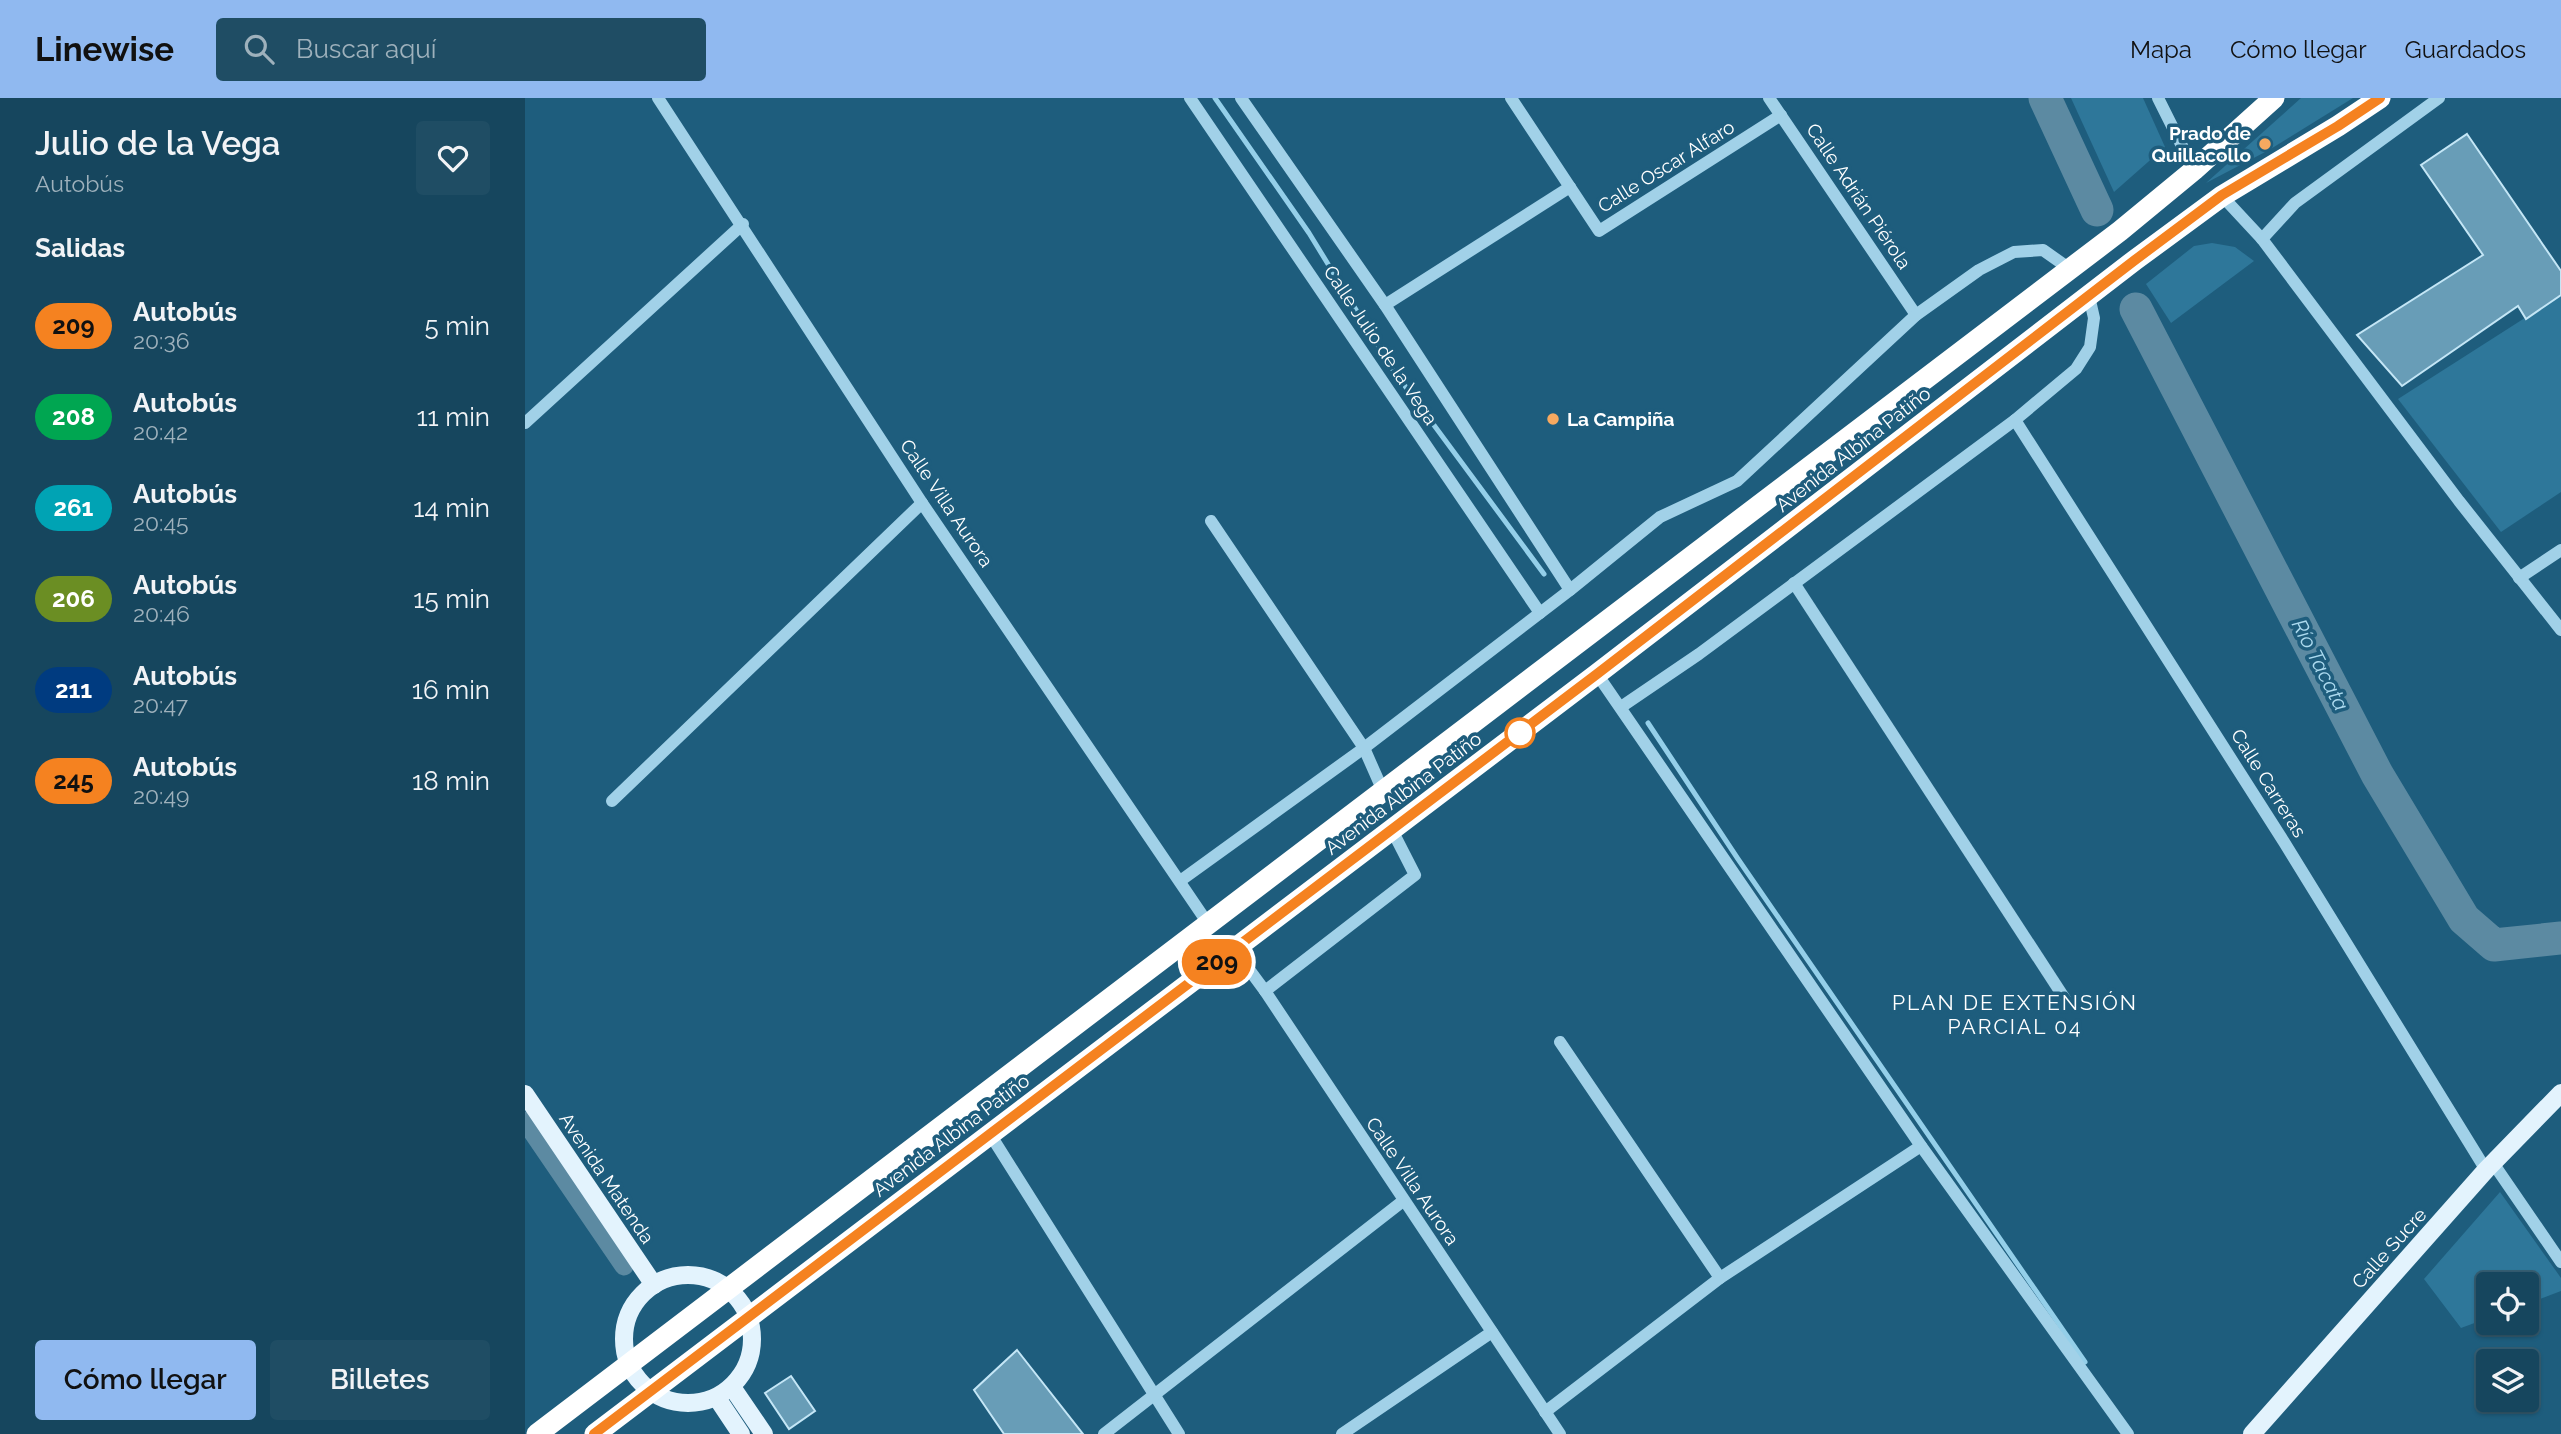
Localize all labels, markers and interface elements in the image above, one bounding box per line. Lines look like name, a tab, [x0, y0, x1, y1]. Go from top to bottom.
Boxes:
search box	[216, 18, 706, 81]
text: Linewise	[35, 30, 174, 69]
icon: search	[240, 30, 278, 68]
text: Buscar aquí	[296, 34, 436, 64]
text: Mapa	[2130, 35, 2192, 64]
text: Cómo llegar	[2230, 35, 2367, 64]
text: Guardados	[2405, 35, 2526, 64]
street label: Calle Oscar Alfaro	[1594, 115, 1738, 217]
street label: Calle Adrián Piérola	[1802, 119, 1916, 273]
button: heart	[416, 121, 490, 195]
place label: Prado de Quillacollo	[2151, 122, 2251, 166]
text: Julio de la Vega	[35, 124, 280, 163]
marker: Prado de Quillacollo	[2257, 136, 2273, 152]
text: Autobús	[35, 170, 124, 197]
text: Salidas	[35, 233, 125, 263]
street label: Calle Julio de la Vega	[1319, 261, 1443, 429]
text: Autobús	[133, 297, 237, 327]
text: 209	[52, 311, 95, 340]
text: 5 min	[424, 311, 490, 341]
text: 20:36	[133, 327, 190, 354]
street label: Avenida Albina Patiño	[1771, 382, 1935, 516]
text: Autobús	[133, 388, 237, 418]
text: 208	[52, 402, 95, 431]
text: 11 min	[416, 402, 490, 432]
place label: La Campiña	[1567, 408, 1675, 430]
marker: La Campiña	[1545, 411, 1561, 427]
text: 20:42	[133, 418, 188, 445]
street label: Calle Villa Aurora	[896, 435, 998, 571]
text: Autobús	[133, 479, 237, 509]
text: 261	[54, 493, 93, 522]
text: 14 min	[413, 493, 490, 523]
text: 20:45	[133, 509, 188, 536]
text: Autobús	[133, 570, 237, 600]
text: 206	[52, 584, 95, 613]
text: 15 min	[413, 584, 490, 614]
text: 20:46	[133, 600, 190, 627]
water label: Río Tacata	[2287, 615, 2354, 715]
text: Autobús	[133, 661, 237, 691]
text: 211	[55, 675, 92, 704]
text: 16 min	[412, 675, 490, 705]
text: 20:47	[133, 691, 188, 718]
unlabelled marker	[1505, 718, 1535, 748]
street label: Calle Carreras	[2227, 725, 2311, 841]
street label: Avenida Albina Patiño	[1321, 727, 1485, 859]
text: Autobús	[133, 752, 237, 782]
text: 245	[53, 766, 94, 795]
text: 18 min	[412, 766, 490, 796]
text: 20:49	[133, 782, 189, 809]
line badge: 209	[1177, 939, 1257, 985]
text: 209	[1196, 947, 1238, 976]
district label: PLAN DE EXTENSIÓN PARCIAL 04	[1892, 990, 2138, 1039]
street label: Avenida Albina Patiño	[869, 1069, 1033, 1201]
street label: Avenida Matenda	[555, 1108, 659, 1248]
street label: Calle Villa Aurora	[1362, 1113, 1464, 1249]
street label: Calle Sucre	[2347, 1203, 2431, 1293]
map controls	[2476, 1272, 2539, 1412]
button: locate	[2476, 1272, 2539, 1335]
button: Cómo llegar	[35, 1340, 256, 1420]
button: Billetes	[270, 1340, 490, 1420]
button: layers	[2476, 1349, 2539, 1412]

